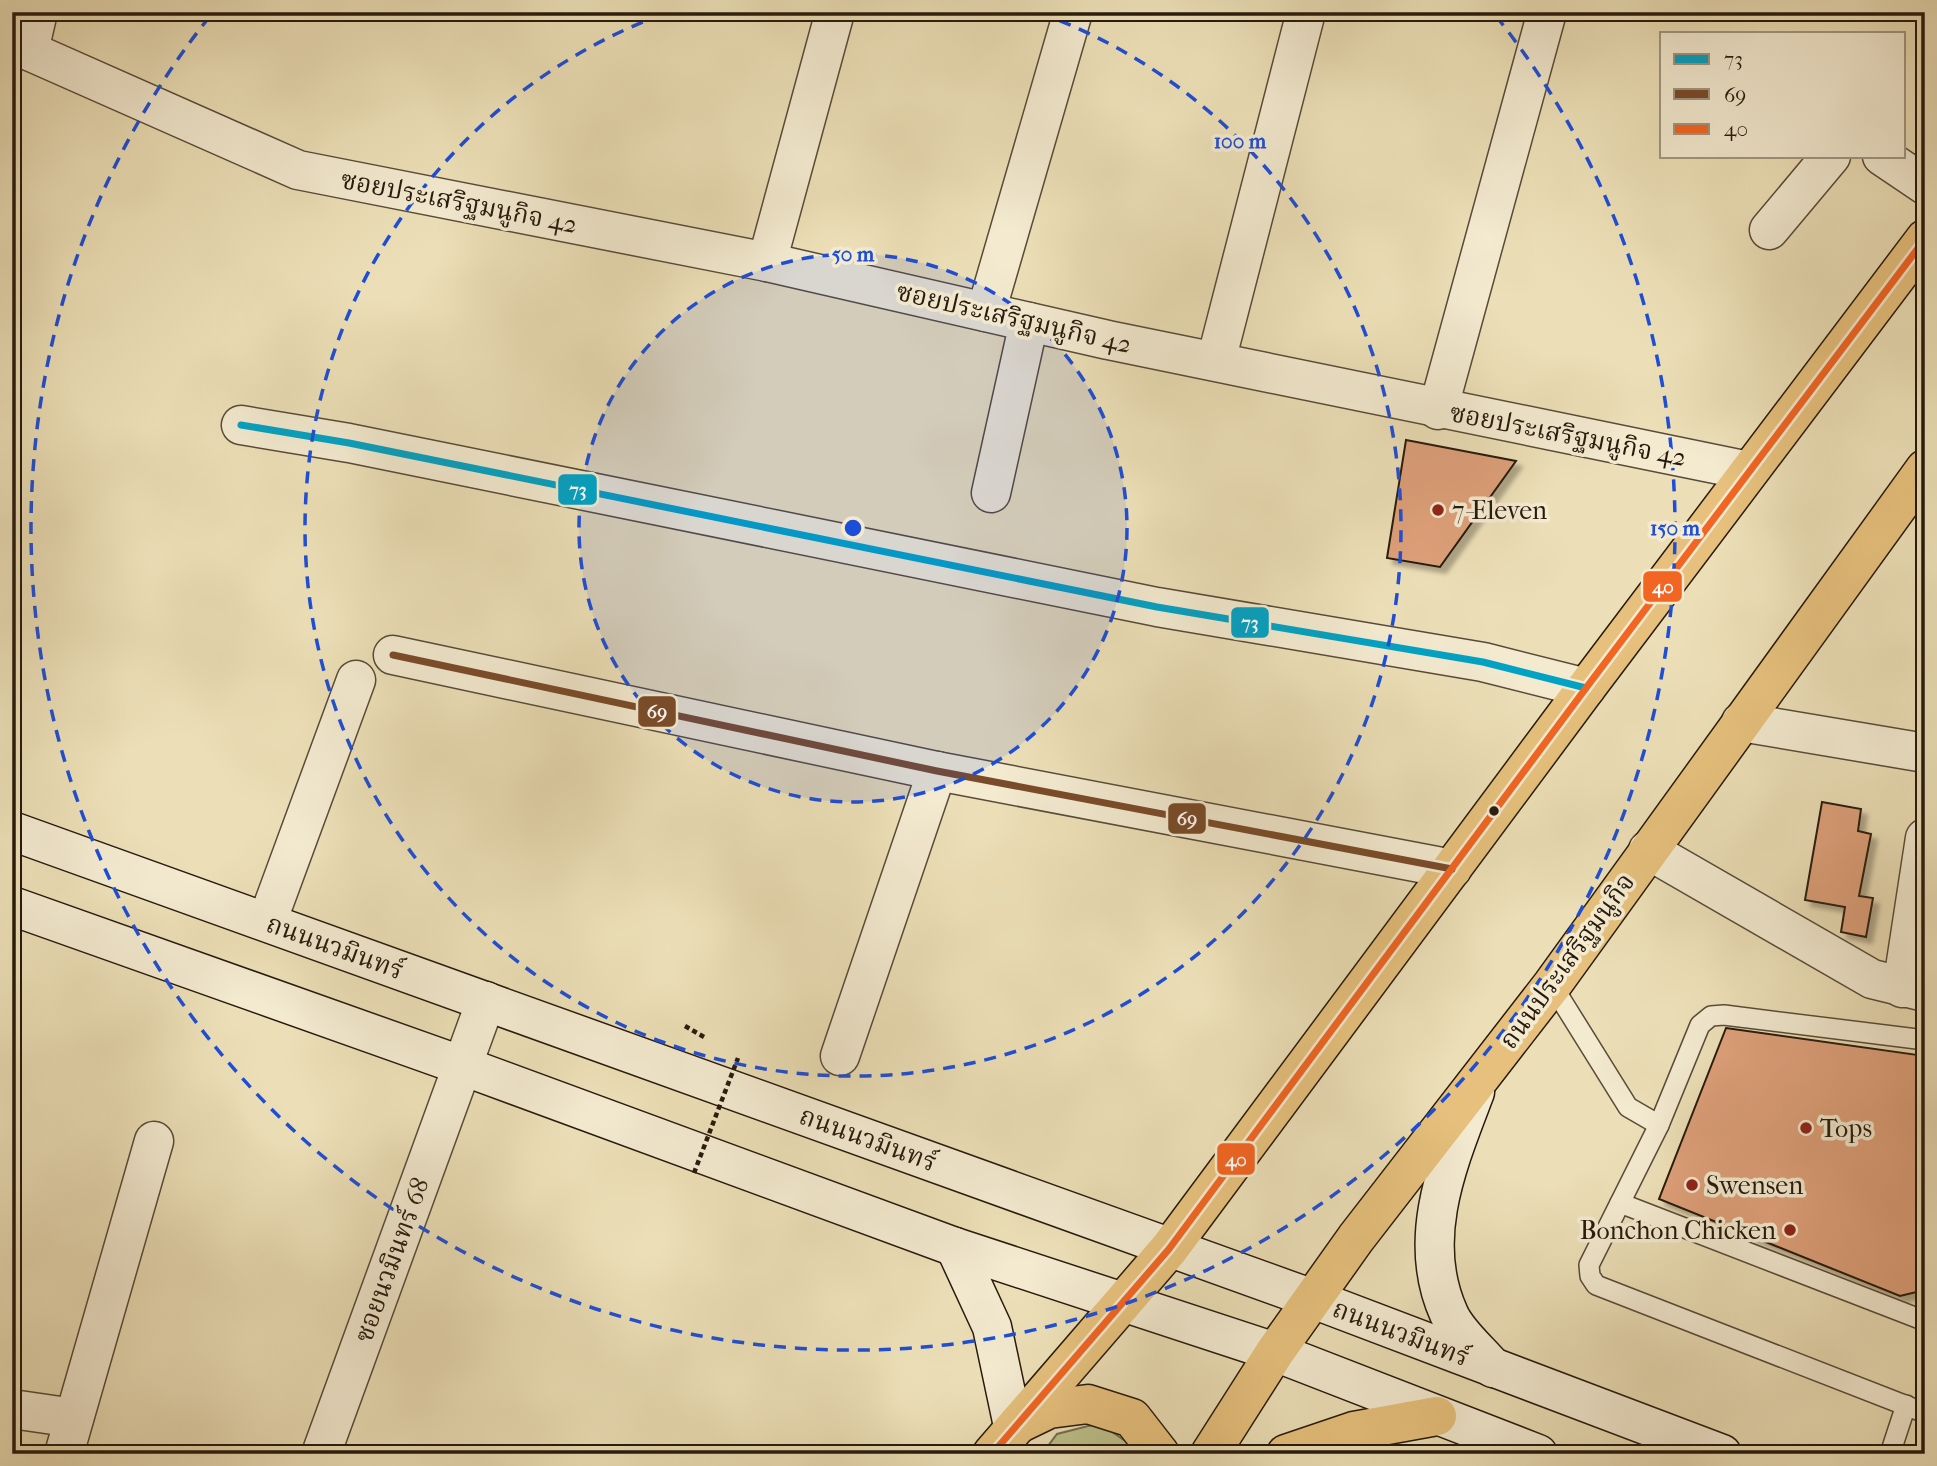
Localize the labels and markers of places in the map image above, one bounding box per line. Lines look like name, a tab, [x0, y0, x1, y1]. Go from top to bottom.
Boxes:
place label: 7-Eleven	[1452, 495, 1547, 526]
marker: 7-Eleven	[1430, 502, 1446, 518]
centre of rings	[841, 516, 865, 540]
unlabelled marker	[1487, 804, 1501, 818]
place label: Tops	[1820, 1113, 1872, 1144]
marker: Tops	[1798, 1120, 1814, 1136]
place label: Swensen	[1706, 1170, 1803, 1201]
marker: Swensen	[1684, 1177, 1700, 1193]
place label: Bonchon Chicken	[1580, 1215, 1776, 1246]
marker: Bonchon Chicken	[1782, 1222, 1798, 1238]

